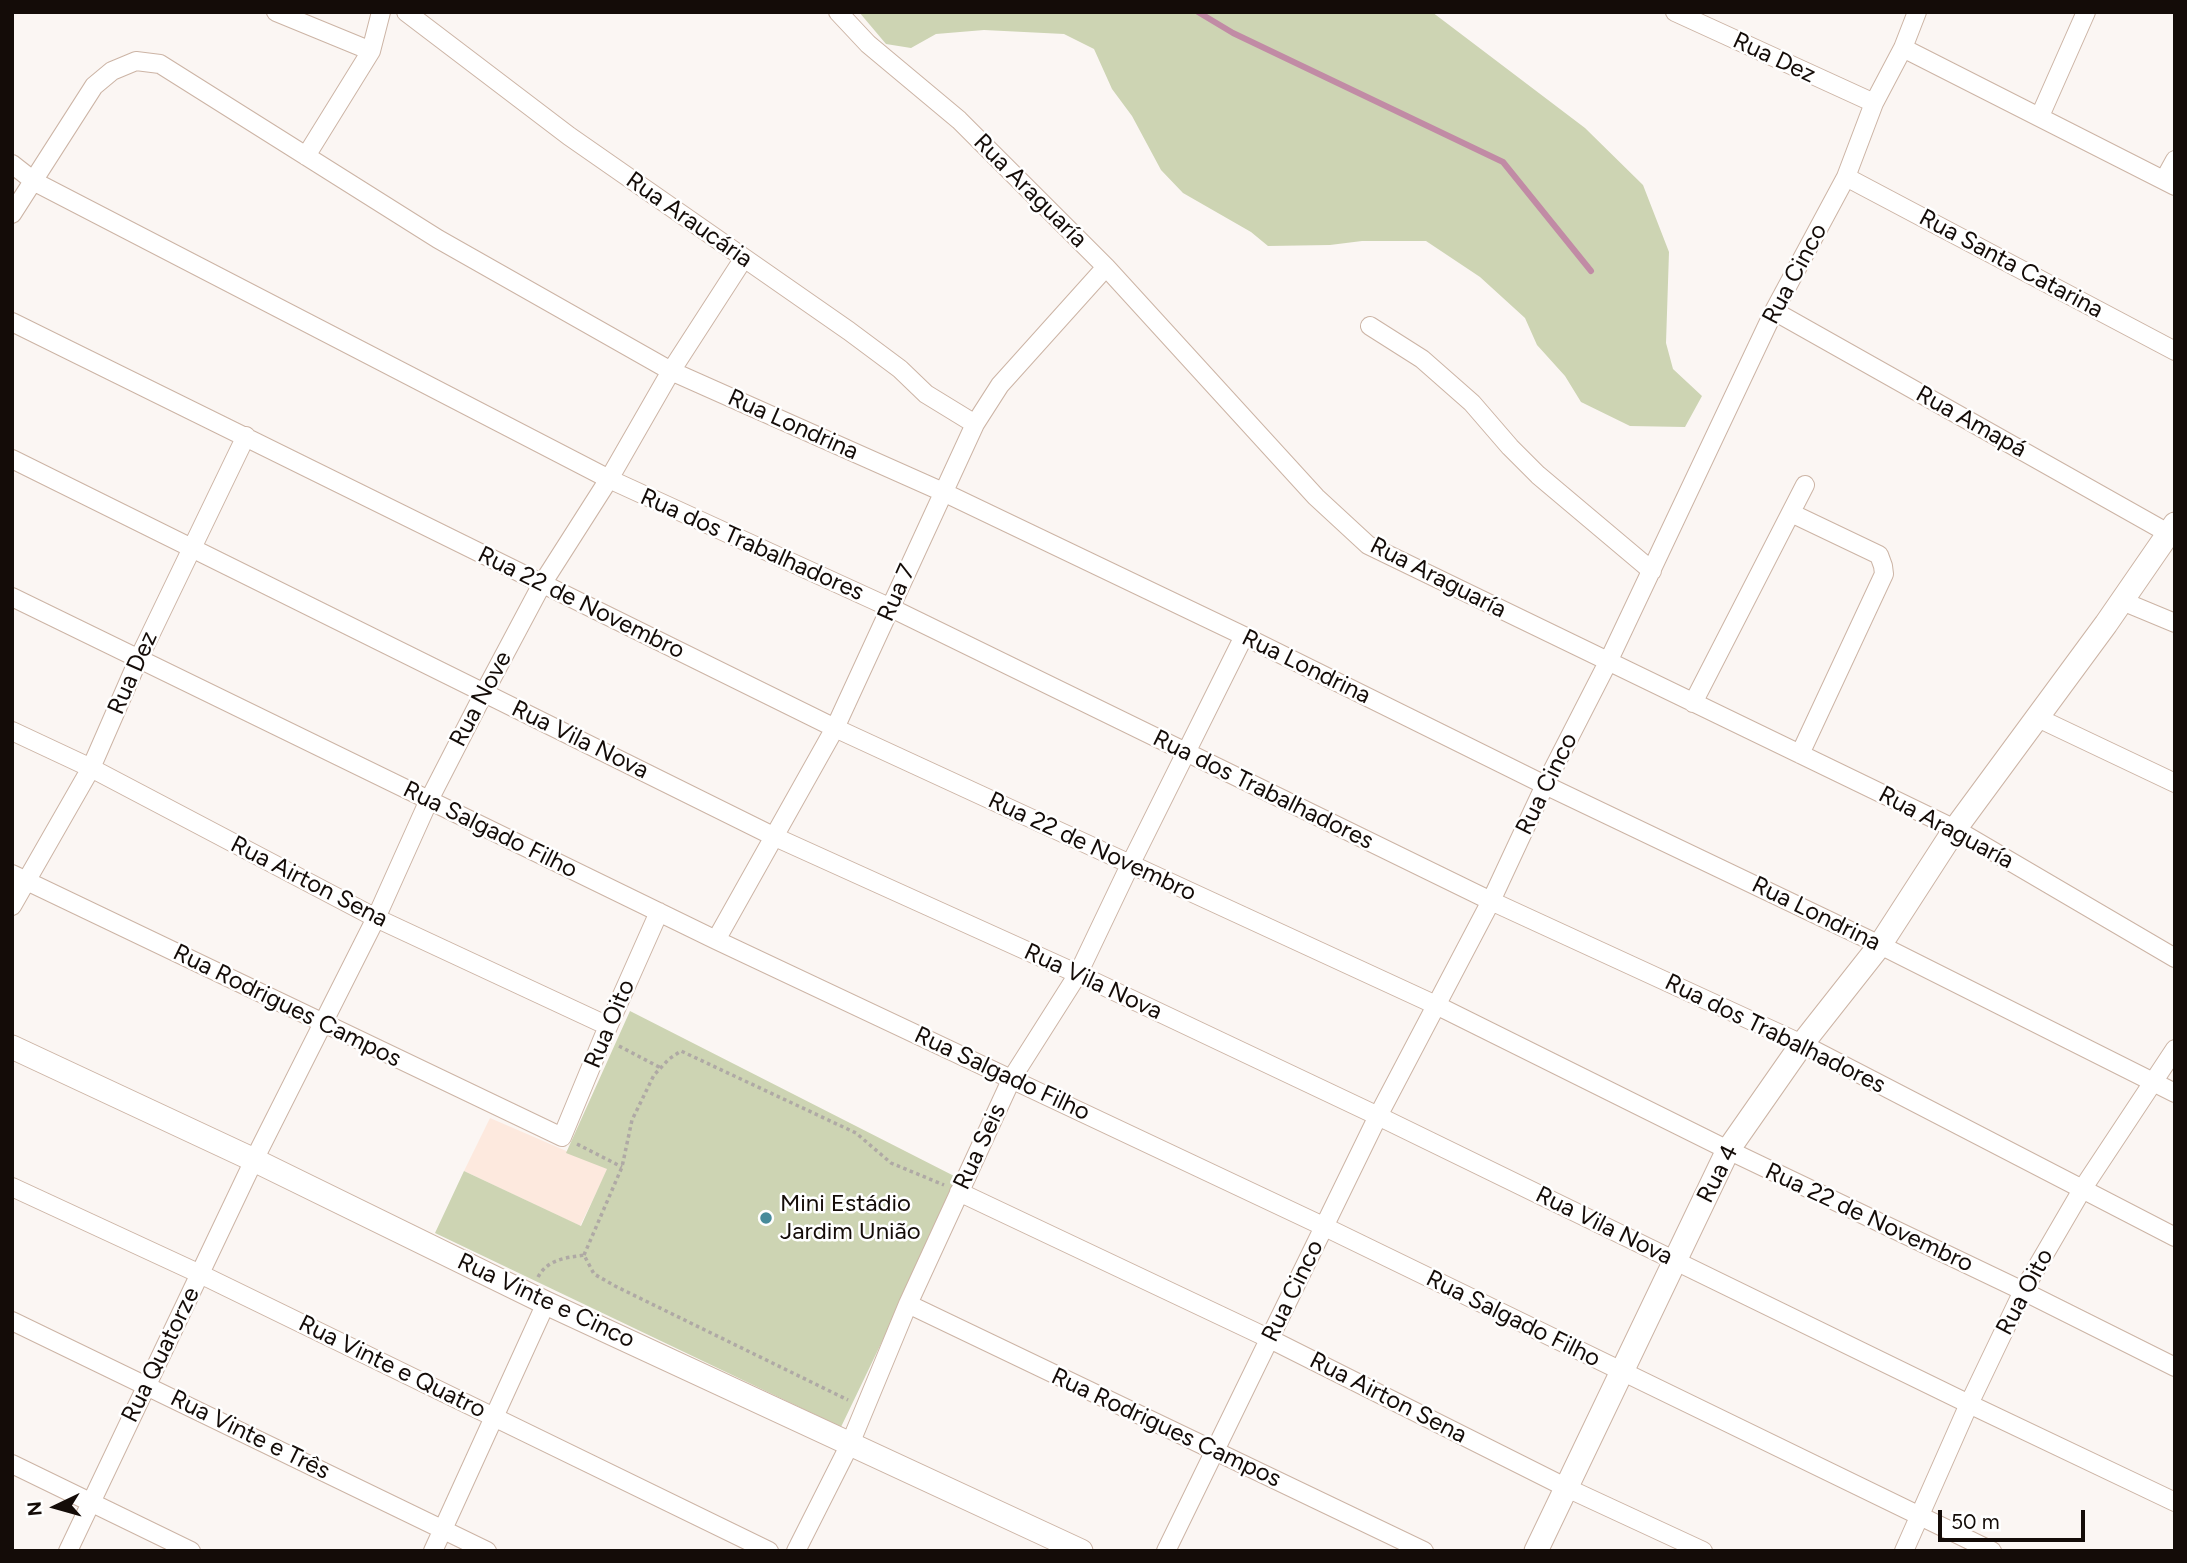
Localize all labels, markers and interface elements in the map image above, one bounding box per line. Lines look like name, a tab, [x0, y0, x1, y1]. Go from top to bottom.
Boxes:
street label: Rua Dez	[1728, 26, 1820, 90]
street label: Rua Araguaría	[967, 128, 1093, 254]
street label: Rua Araucária	[620, 166, 758, 274]
street label: Rua Santa Catarina	[1914, 203, 2108, 325]
street label: Rua Cinco	[1757, 219, 1833, 329]
street label: Rua Amapá	[1911, 380, 2031, 464]
street label: Rua Londrina	[723, 383, 863, 467]
street label: Rua dos Trabalhadores	[636, 483, 868, 607]
street label: Rua Araguaría	[1365, 531, 1511, 625]
street label: Rua 22 de Novembro	[473, 540, 689, 666]
street label: Rua 7	[872, 560, 922, 626]
street label: Rua Londrina	[1237, 623, 1375, 711]
street label: Rua Dez	[102, 627, 164, 719]
street label: Rua Nove	[444, 646, 518, 752]
street label: Rua Vila Nova	[507, 694, 653, 786]
street label: Rua dos Trabalhadores	[1148, 724, 1378, 856]
street label: Rua Cinco	[1510, 728, 1584, 840]
street label: Rua Salgado Filho	[398, 775, 582, 885]
street label: Rua Araguaría	[1874, 780, 2018, 876]
street label: Rua 22 de Novembro	[983, 786, 1201, 908]
street label: Rua Airton Sena	[226, 830, 392, 934]
street label: Rua Londrina	[1747, 870, 1885, 958]
street label: Rua Vila Nova	[1019, 937, 1167, 1027]
street label: Rua Rodrigues Campos	[168, 938, 406, 1074]
street label: Rua dos Trabalhadores	[1660, 968, 1890, 1100]
street label: Rua Oito	[578, 975, 642, 1073]
street label: Rua Salgado Filho	[910, 1021, 1094, 1127]
street label: Rua Seis	[948, 1100, 1012, 1194]
street label: Rua 4	[1691, 1140, 1745, 1208]
street label: Rua 22 de Novembro	[1760, 1157, 1978, 1279]
street label: Rua Vila Nova	[1531, 1180, 1677, 1272]
place label: Mini Estádio Jardim União	[780, 1190, 921, 1246]
marker: Mini Estádio Jardim União	[758, 1210, 774, 1226]
street label: Rua Cinco	[1256, 1235, 1330, 1347]
street label: Rua Oito	[1990, 1244, 2060, 1340]
street label: Rua Vinte e Cinco	[453, 1247, 639, 1355]
street label: Rua Salgado Filho	[1421, 1264, 1605, 1374]
street label: Rua Quatorze	[116, 1283, 206, 1427]
street label: Rua Vinte e Quatro	[294, 1309, 490, 1425]
street label: Rua Airton Sena	[1305, 1346, 1471, 1450]
street label: Rua Rodrigues Campos	[1047, 1362, 1285, 1494]
street label: Rua Vinte e Três	[166, 1384, 334, 1486]
north arrow	[21, 1472, 91, 1542]
scale bar	[1942, 1496, 2089, 1540]
text: N	[22, 1501, 47, 1517]
text: 50 m	[1951, 1509, 2000, 1534]

